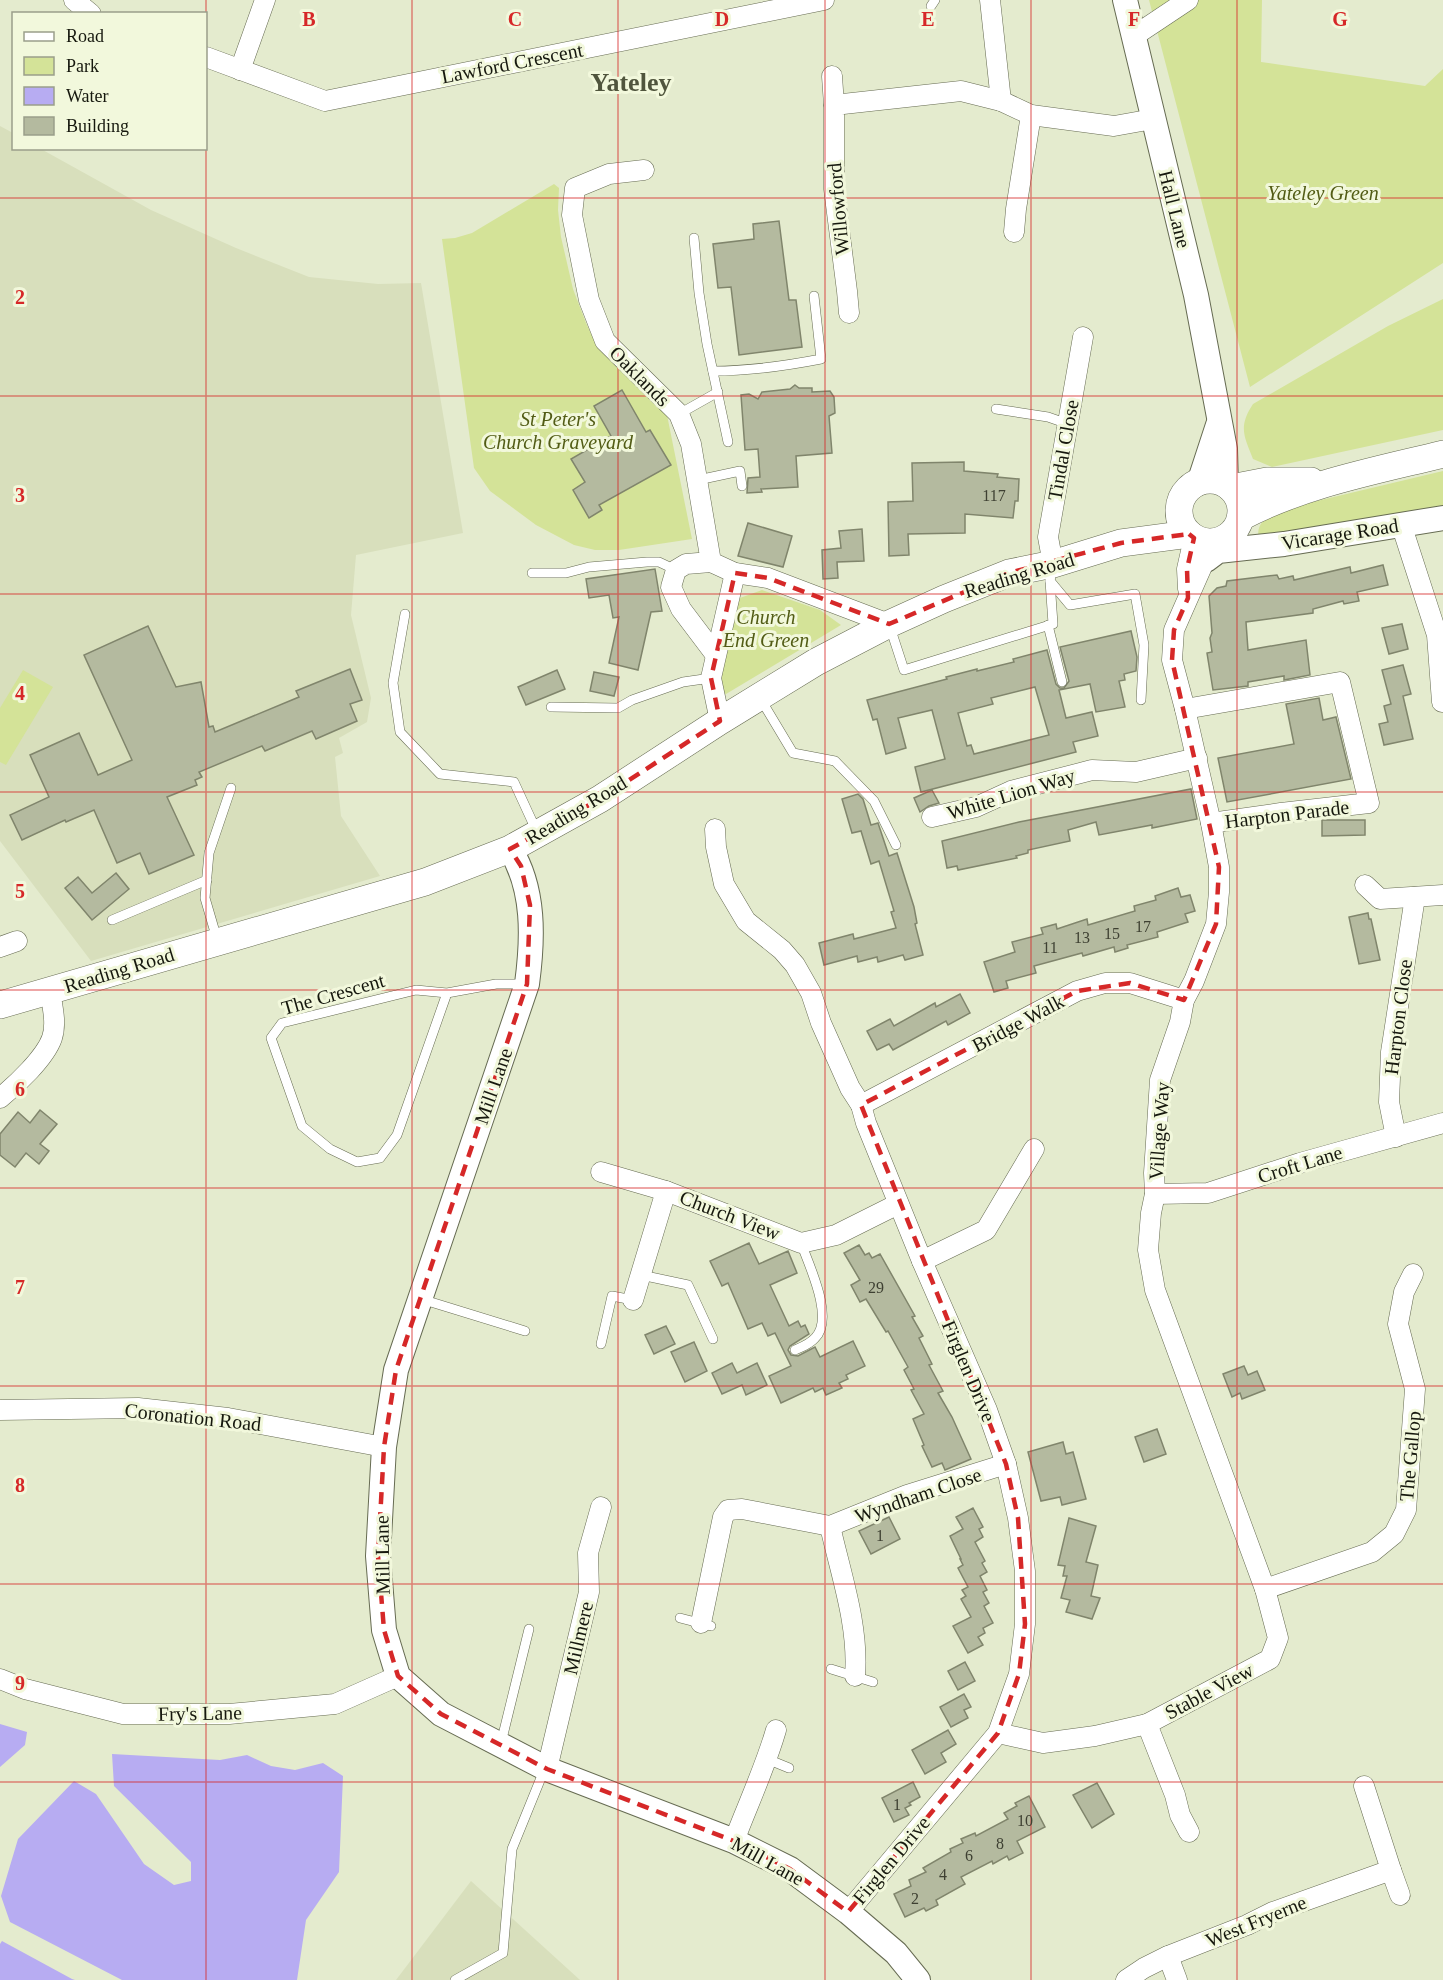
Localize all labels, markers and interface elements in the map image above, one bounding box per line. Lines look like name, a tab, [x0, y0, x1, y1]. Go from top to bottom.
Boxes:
text: B	[302, 8, 316, 30]
text: C	[508, 8, 522, 30]
text: D	[715, 8, 729, 30]
text: E	[921, 8, 935, 30]
text: F	[1128, 8, 1140, 30]
text: G	[1332, 8, 1348, 30]
legend	[12, 12, 207, 150]
text: Road	[66, 26, 104, 46]
street label: Lawford Crescent	[439, 38, 585, 88]
text: Park	[66, 56, 99, 76]
district label: Yateley	[591, 68, 671, 97]
text: Water	[66, 86, 109, 106]
text: Building	[66, 116, 129, 136]
street label: Willowford	[823, 162, 853, 256]
street label: Hall Lane	[1155, 168, 1195, 250]
park label: Yateley Green	[1267, 182, 1379, 205]
text: 2	[15, 286, 25, 308]
street label: Oaklands	[606, 342, 675, 411]
street label: Tindal Close	[1043, 398, 1083, 502]
park label: St Peter's Church Graveyard	[483, 408, 634, 454]
text: 3	[15, 484, 25, 506]
house number: 117	[982, 487, 1006, 504]
street label: Vicarage Road	[1280, 514, 1400, 555]
street label: Reading Road	[961, 548, 1077, 603]
park label: Church End Green	[722, 606, 809, 651]
text: 4	[15, 682, 25, 704]
street label: White Lion Way	[944, 764, 1078, 825]
street label: Reading Road	[522, 771, 631, 850]
street label: Harpton Parade	[1224, 795, 1351, 834]
text: 5	[15, 880, 25, 902]
house number: 17	[1135, 918, 1151, 935]
house number: 15	[1104, 925, 1120, 942]
house number: 13	[1074, 929, 1090, 946]
house number: 11	[1042, 939, 1058, 956]
street label: Reading Road	[61, 943, 177, 998]
street label: Harpton Close	[1380, 958, 1417, 1076]
street label: The Crescent	[279, 969, 387, 1019]
street label: Bridge Walk	[968, 990, 1068, 1057]
street label: Mill Lane	[470, 1045, 516, 1127]
text: 6	[15, 1078, 25, 1100]
street label: Village Way	[1145, 1081, 1174, 1181]
street label: Croft Lane	[1255, 1141, 1345, 1187]
street label: Church View	[677, 1186, 784, 1244]
text: 7	[15, 1276, 25, 1298]
house number: 29	[868, 1279, 884, 1296]
street label: Firglen Drive	[937, 1317, 1000, 1425]
street label: Coronation Road	[124, 1399, 262, 1435]
street label: The Gallop	[1395, 1410, 1426, 1502]
street label: Wyndham Close	[852, 1463, 985, 1528]
text: 8	[15, 1474, 25, 1496]
street label: Mill Lane	[370, 1515, 394, 1595]
house number: 1	[876, 1527, 884, 1544]
street label: Millmere	[559, 1599, 597, 1677]
street label: Stable View	[1161, 1658, 1257, 1723]
text: 9	[15, 1672, 25, 1694]
street label: Fry's Lane	[158, 1701, 242, 1726]
house number: 1	[893, 1796, 901, 1813]
street label: Firglen Drive	[848, 1811, 935, 1909]
house number: 10	[1017, 1812, 1033, 1829]
street label: Mill Lane	[728, 1832, 808, 1890]
house number: 8	[996, 1835, 1004, 1852]
house number: 6	[965, 1847, 973, 1864]
house number: 4	[939, 1866, 947, 1883]
house number: 2	[911, 1890, 919, 1907]
street label: West Fryerne	[1202, 1891, 1310, 1952]

